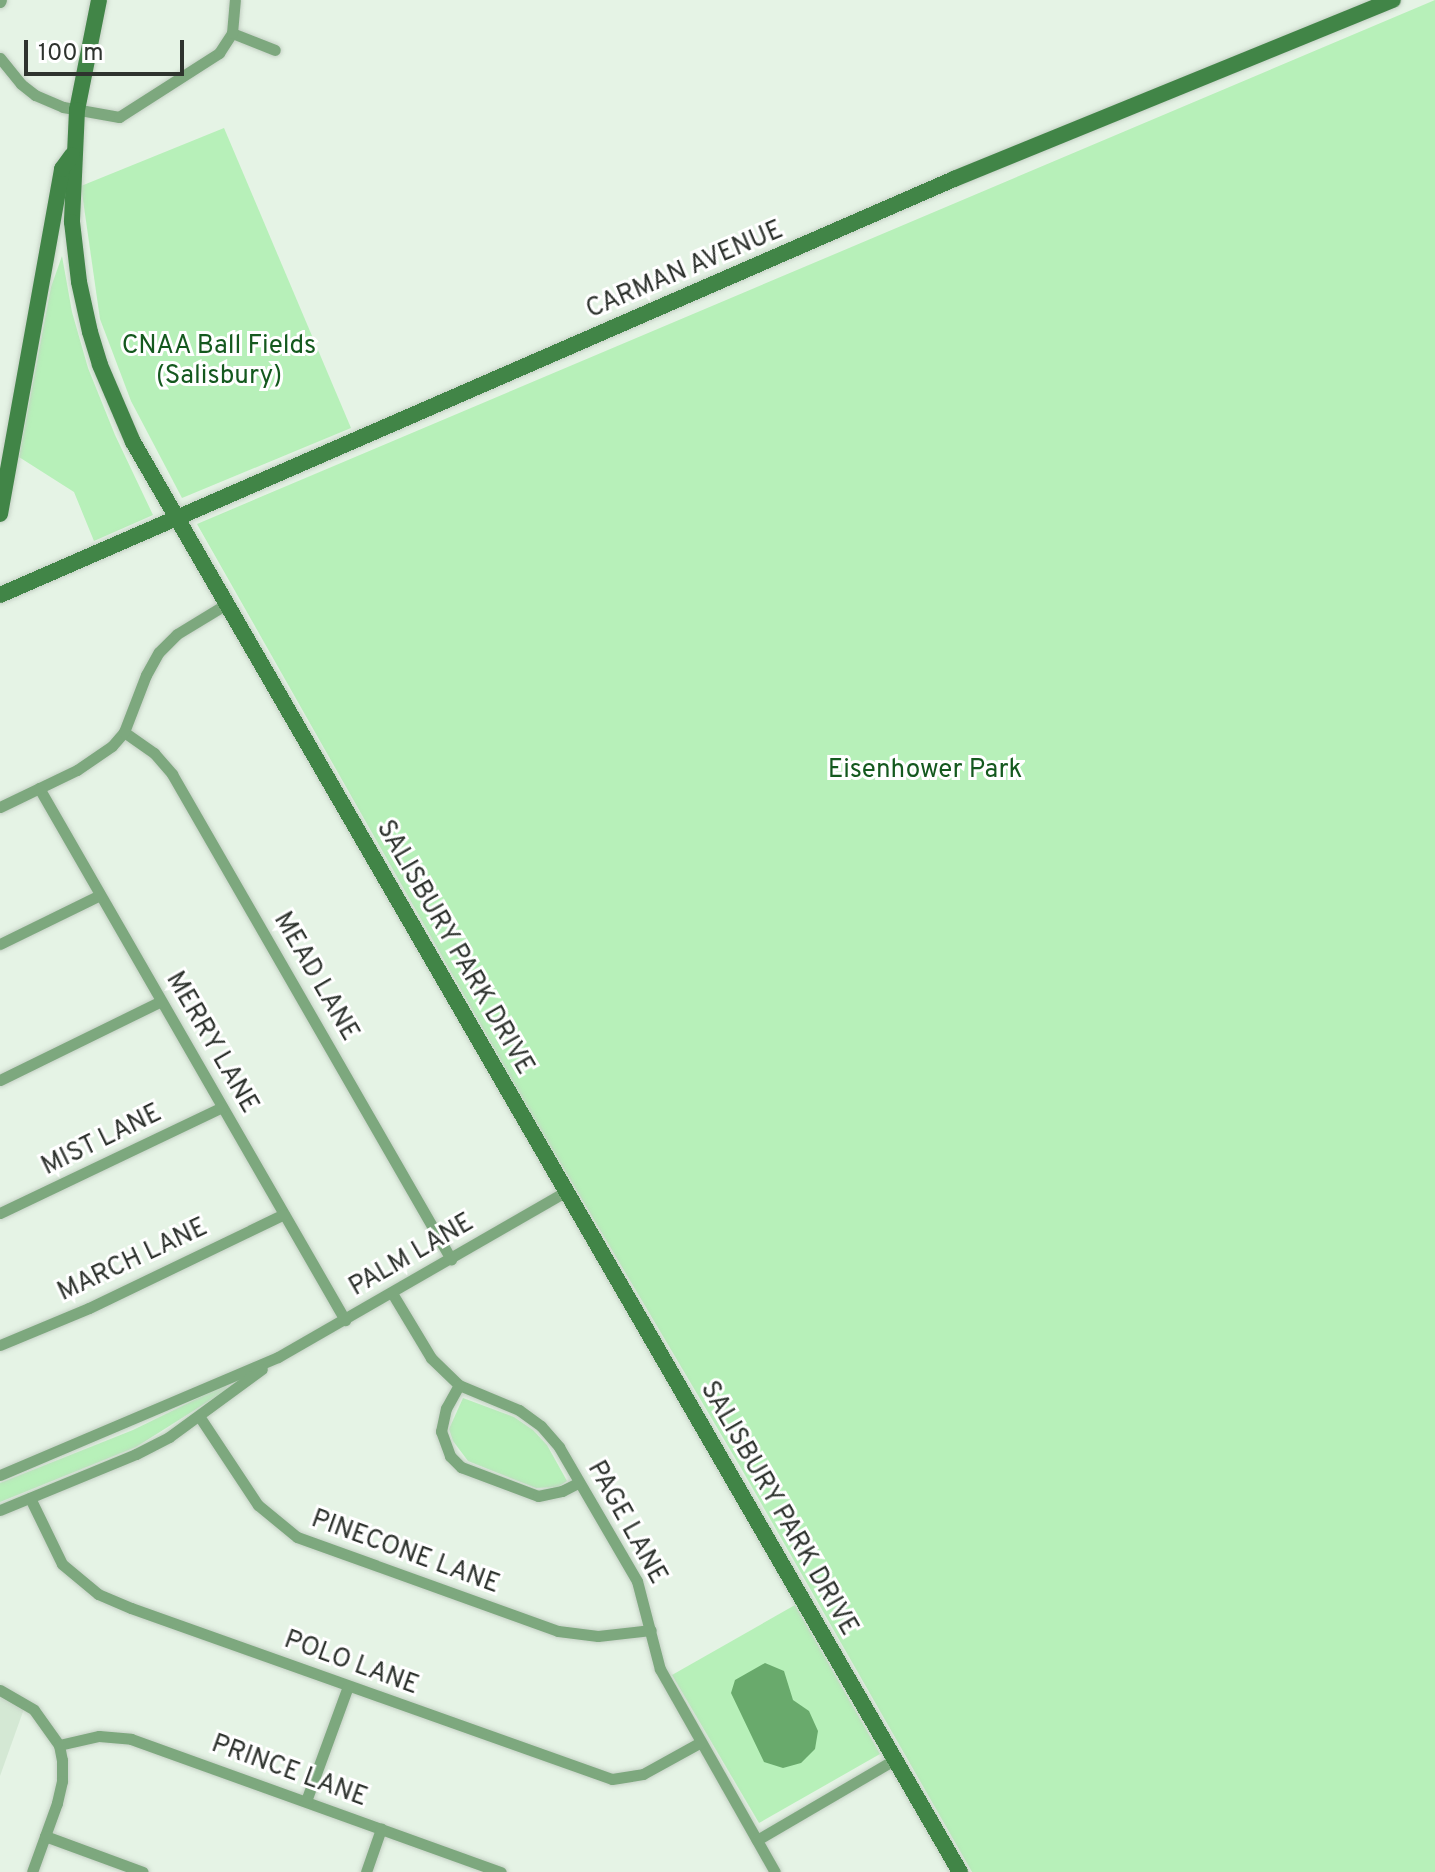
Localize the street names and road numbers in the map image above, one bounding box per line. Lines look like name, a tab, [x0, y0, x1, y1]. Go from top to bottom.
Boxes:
street label: CARMAN AVENUE	[581, 215, 789, 327]
street label: SALISBURY PARK DRIVE	[368, 815, 540, 1081]
street label: MEAD LANE	[266, 907, 364, 1047]
street label: MERRY LANE	[158, 966, 264, 1120]
street label: MIST LANE	[37, 1098, 167, 1184]
street label: PALM LANE	[344, 1208, 480, 1304]
street label: MARCH LANE	[53, 1213, 213, 1309]
street label: SALISBURY PARK DRIVE	[692, 1376, 864, 1642]
street label: PAGE LANE	[579, 1456, 673, 1590]
street label: PINECONE LANE	[307, 1504, 503, 1602]
street label: POLO LANE	[279, 1625, 423, 1703]
street label: PRINCE LANE	[207, 1729, 371, 1815]

